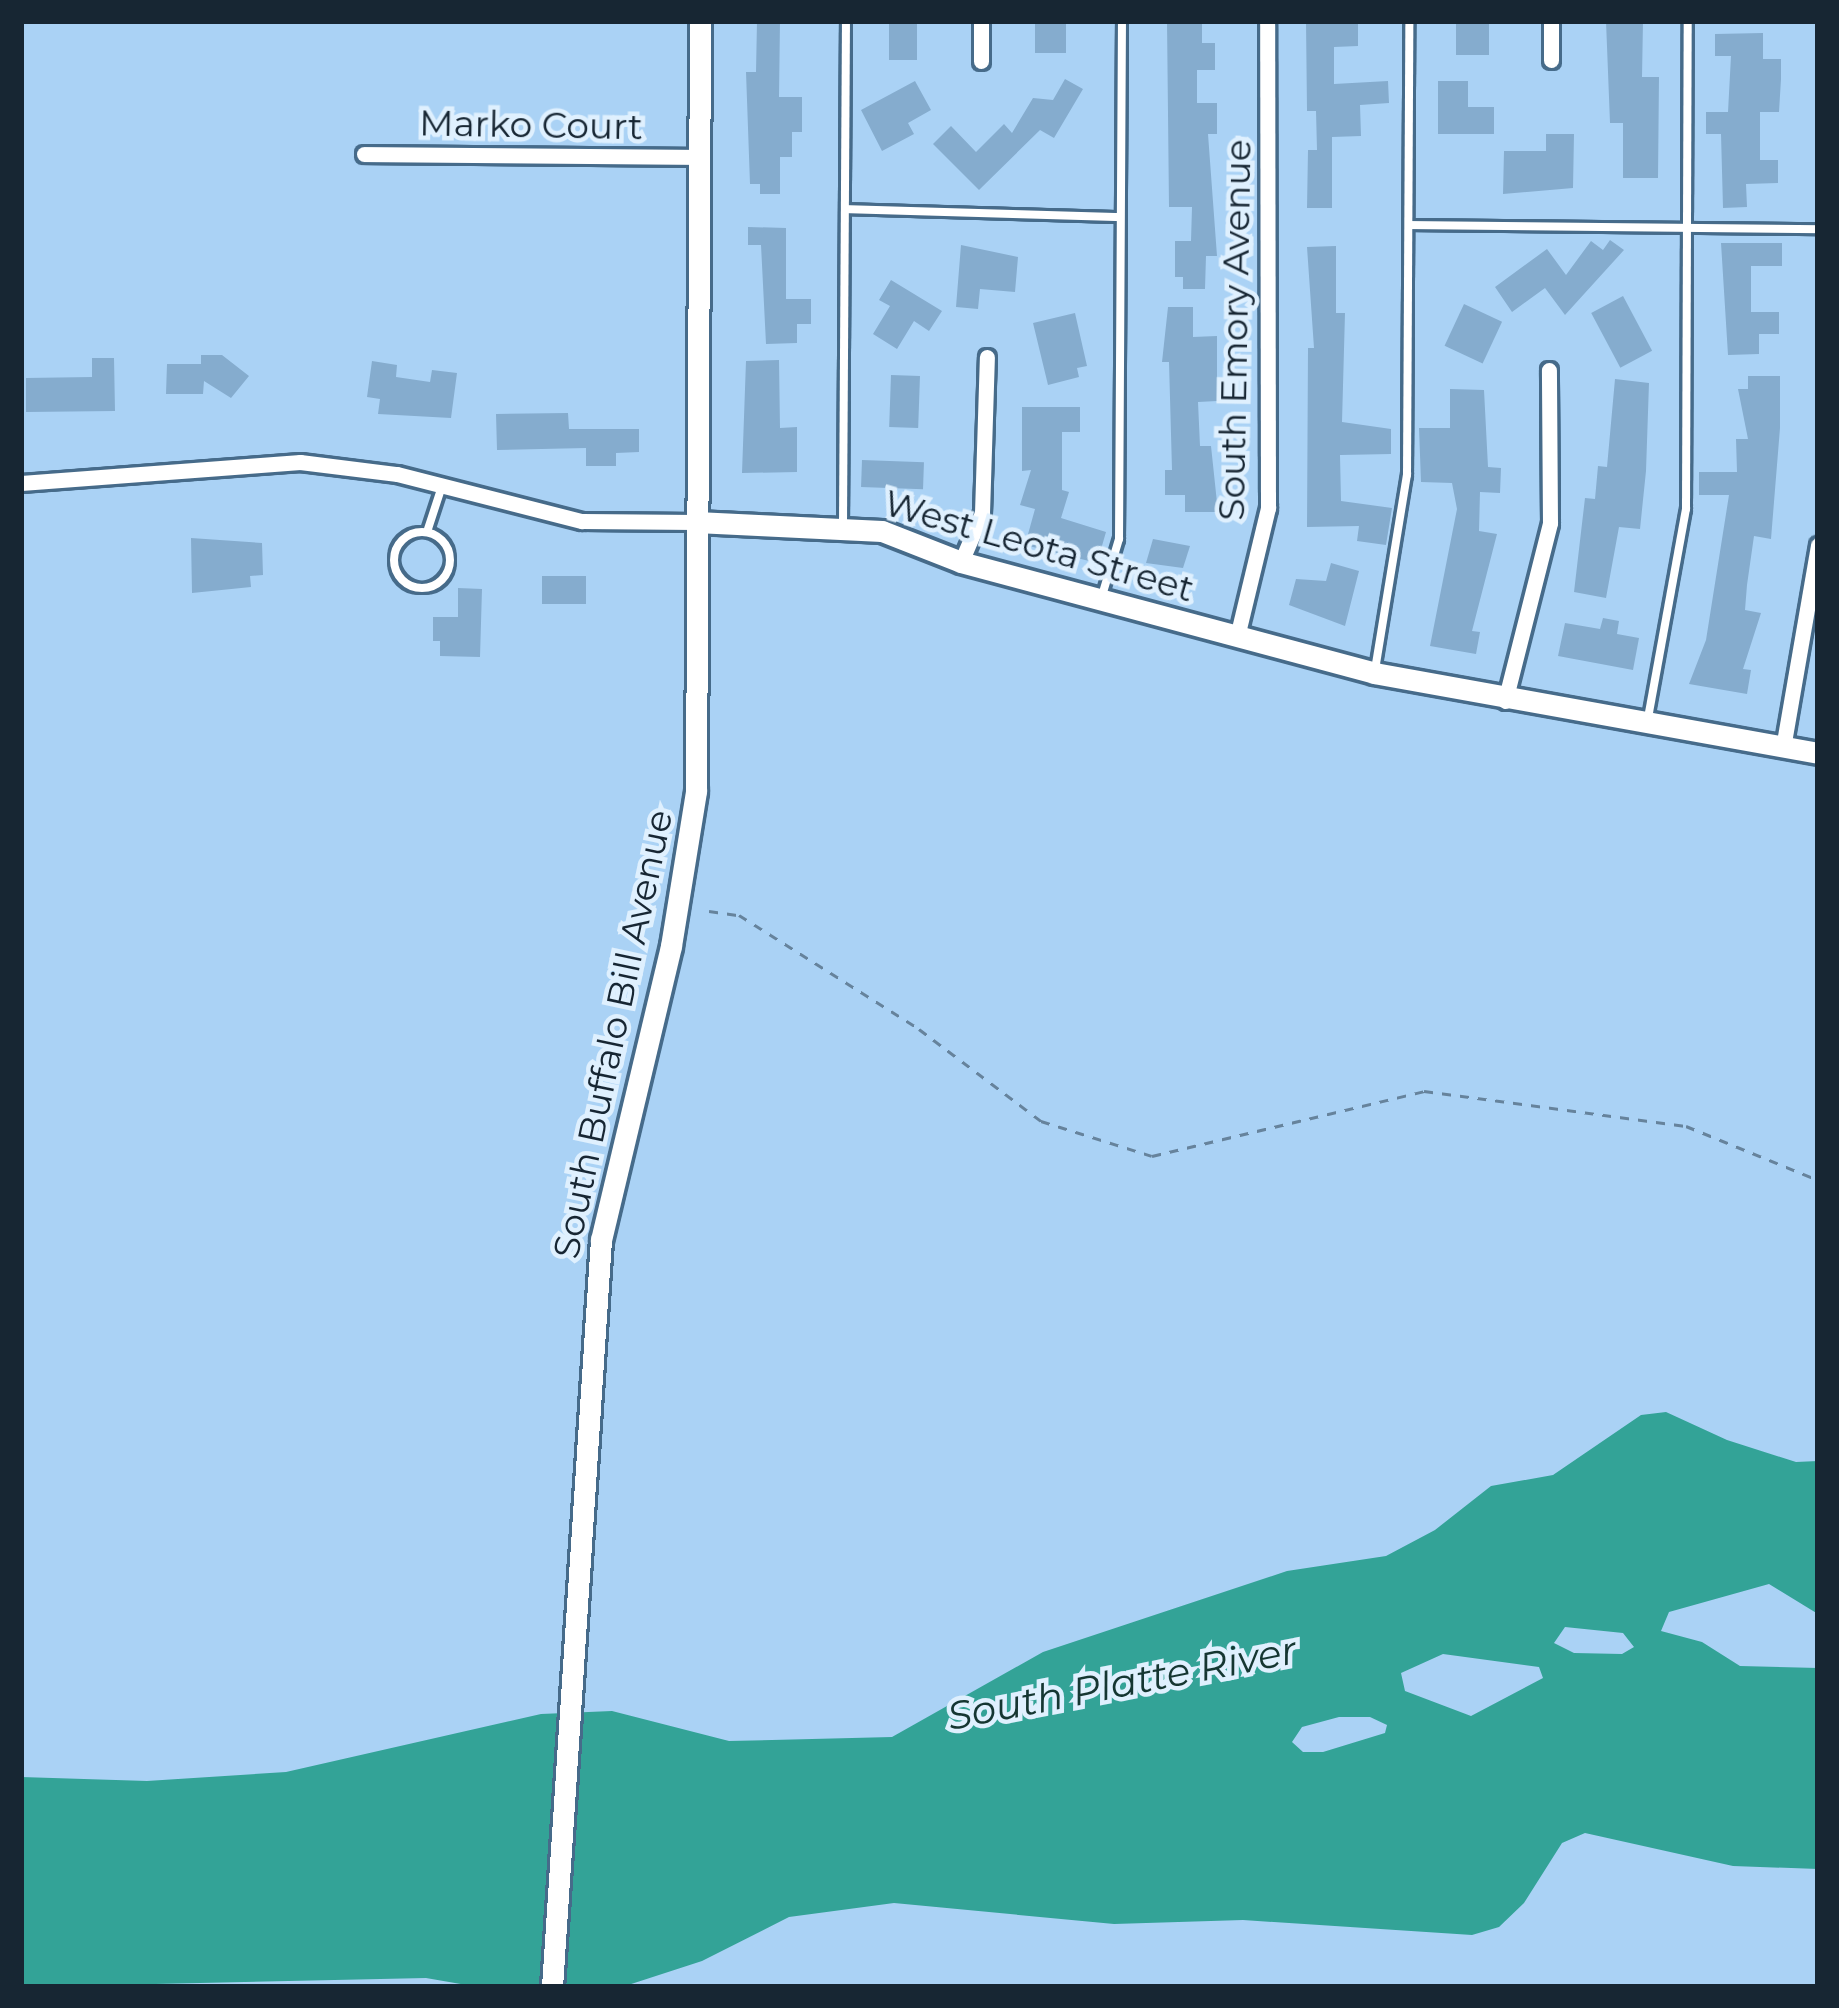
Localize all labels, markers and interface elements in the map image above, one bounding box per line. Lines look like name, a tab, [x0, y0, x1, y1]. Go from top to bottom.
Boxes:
street label: Marko Court	[419, 101, 643, 149]
street label: South Emory Avenue	[1210, 139, 1260, 521]
street label: West Leota Street	[879, 481, 1199, 611]
street label: South Buffalo Bill Avenue	[544, 806, 682, 1262]
water label: South Platte River	[943, 1626, 1301, 1740]

